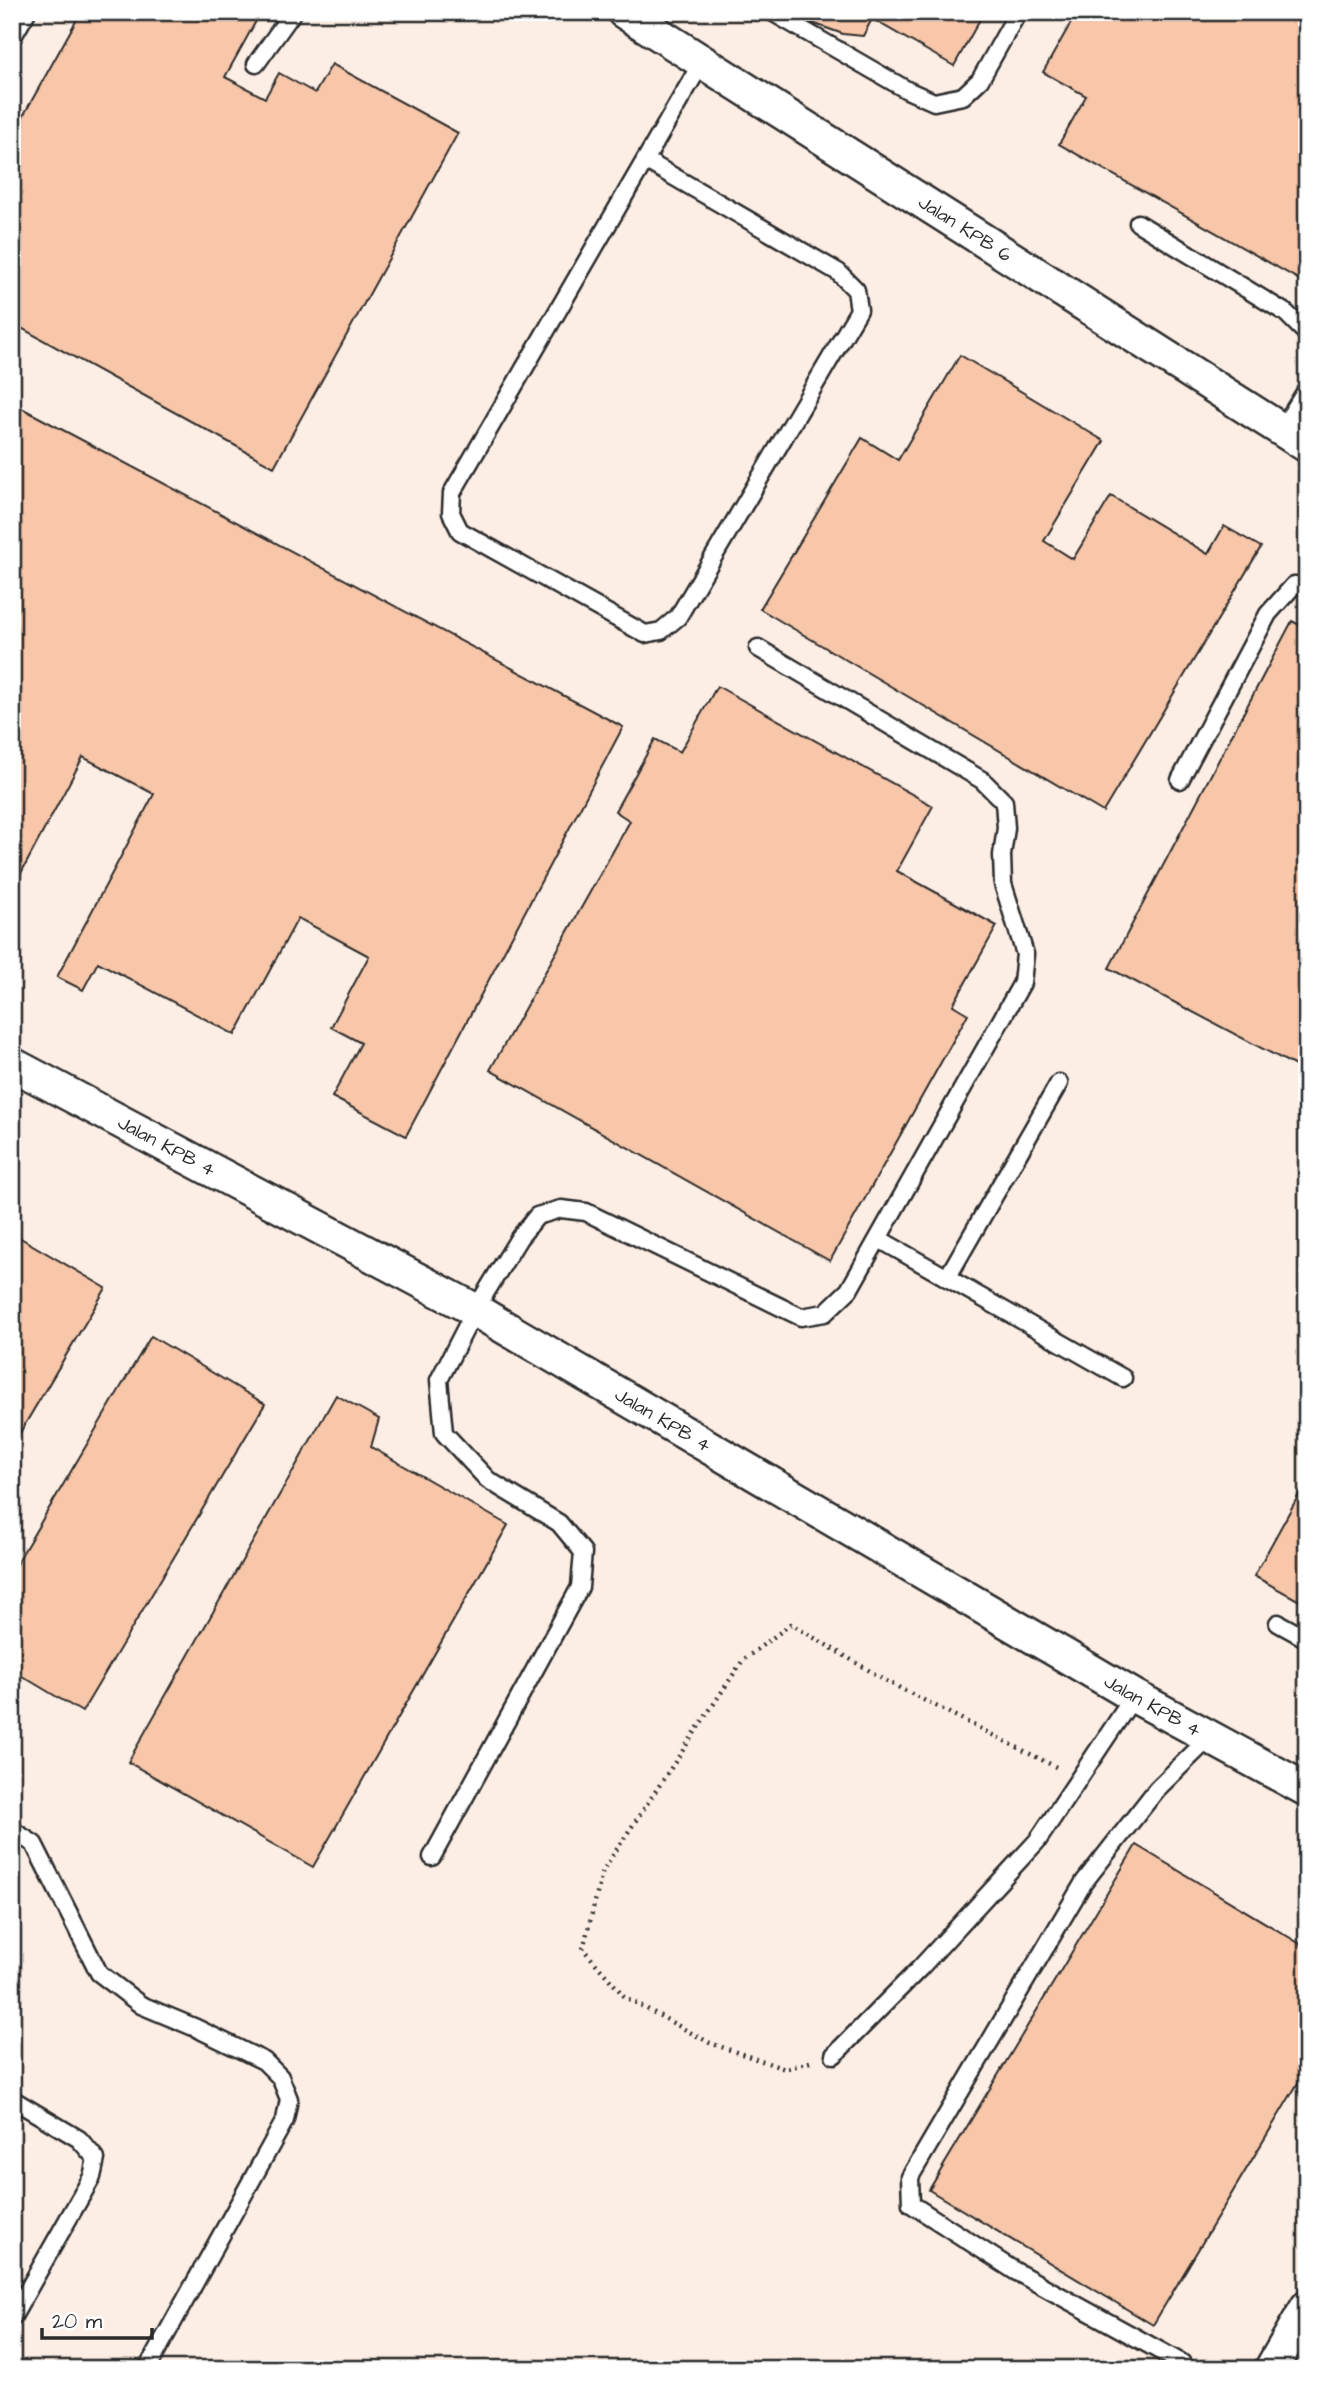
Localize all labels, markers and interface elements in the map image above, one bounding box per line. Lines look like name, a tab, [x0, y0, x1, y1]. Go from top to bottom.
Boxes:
street label: Jalan KPB 6	[913, 189, 1017, 269]
street label: Jalan KPB 4	[113, 1109, 220, 1183]
street label: Jalan KPB 4	[610, 1381, 716, 1459]
street label: Jalan KPB 4	[1099, 1668, 1206, 1744]
scale bar	[42, 2297, 152, 2341]
text: 20 m	[52, 2307, 103, 2336]

